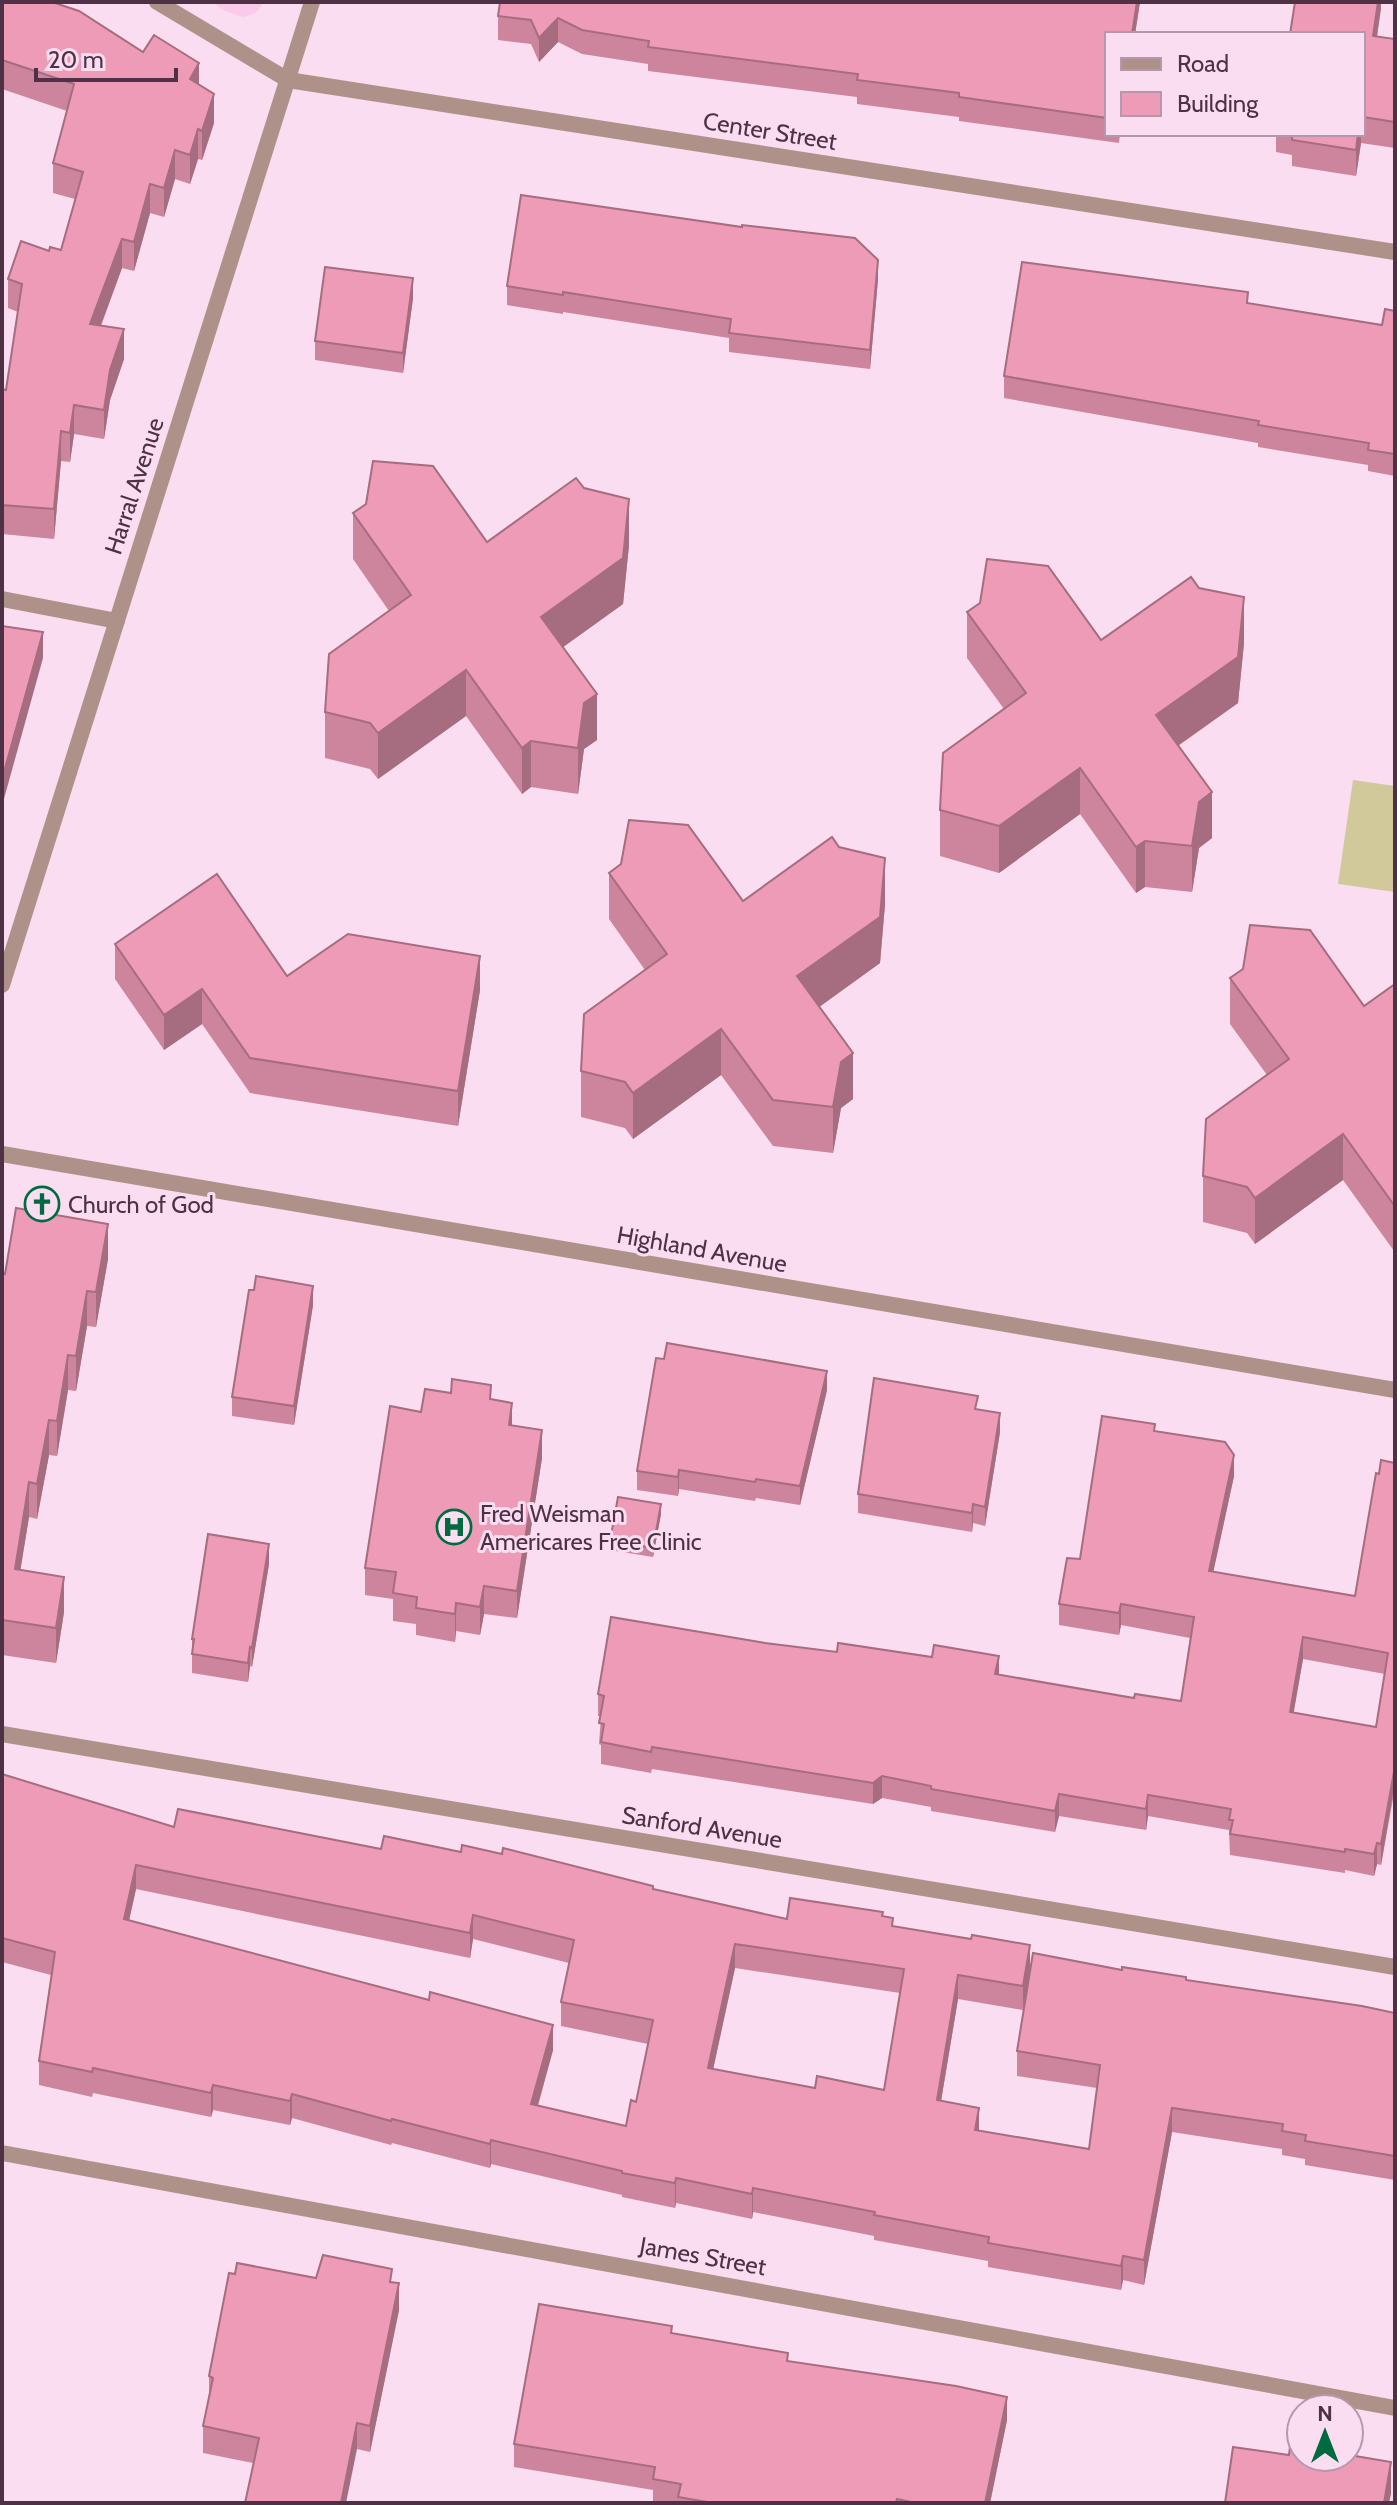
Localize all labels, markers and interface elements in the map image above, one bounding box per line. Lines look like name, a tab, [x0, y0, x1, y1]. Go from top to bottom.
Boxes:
scale bar	[36, 32, 176, 82]
legend	[1105, 32, 1365, 136]
text: 20 m	[48, 45, 104, 74]
text: Road	[1177, 49, 1229, 78]
text: Building	[1177, 89, 1259, 118]
street label: Center Street	[701, 106, 839, 156]
street label: Harral Avenue	[98, 414, 170, 558]
church icon: Church of God	[23, 1185, 61, 1223]
place label: Church of God	[68, 1190, 214, 1219]
street label: Highland Avenue	[615, 1220, 789, 1278]
place label: Fred Weisman Americares Free Clinic	[480, 1499, 702, 1556]
hospital icon: Fred Weisman Americares Free Clinic	[435, 1508, 473, 1546]
street label: Sanford Avenue	[620, 1800, 784, 1854]
street label: James Street	[637, 2230, 768, 2281]
north arrow	[1285, 2393, 1365, 2473]
text: N	[1317, 2400, 1333, 2427]

